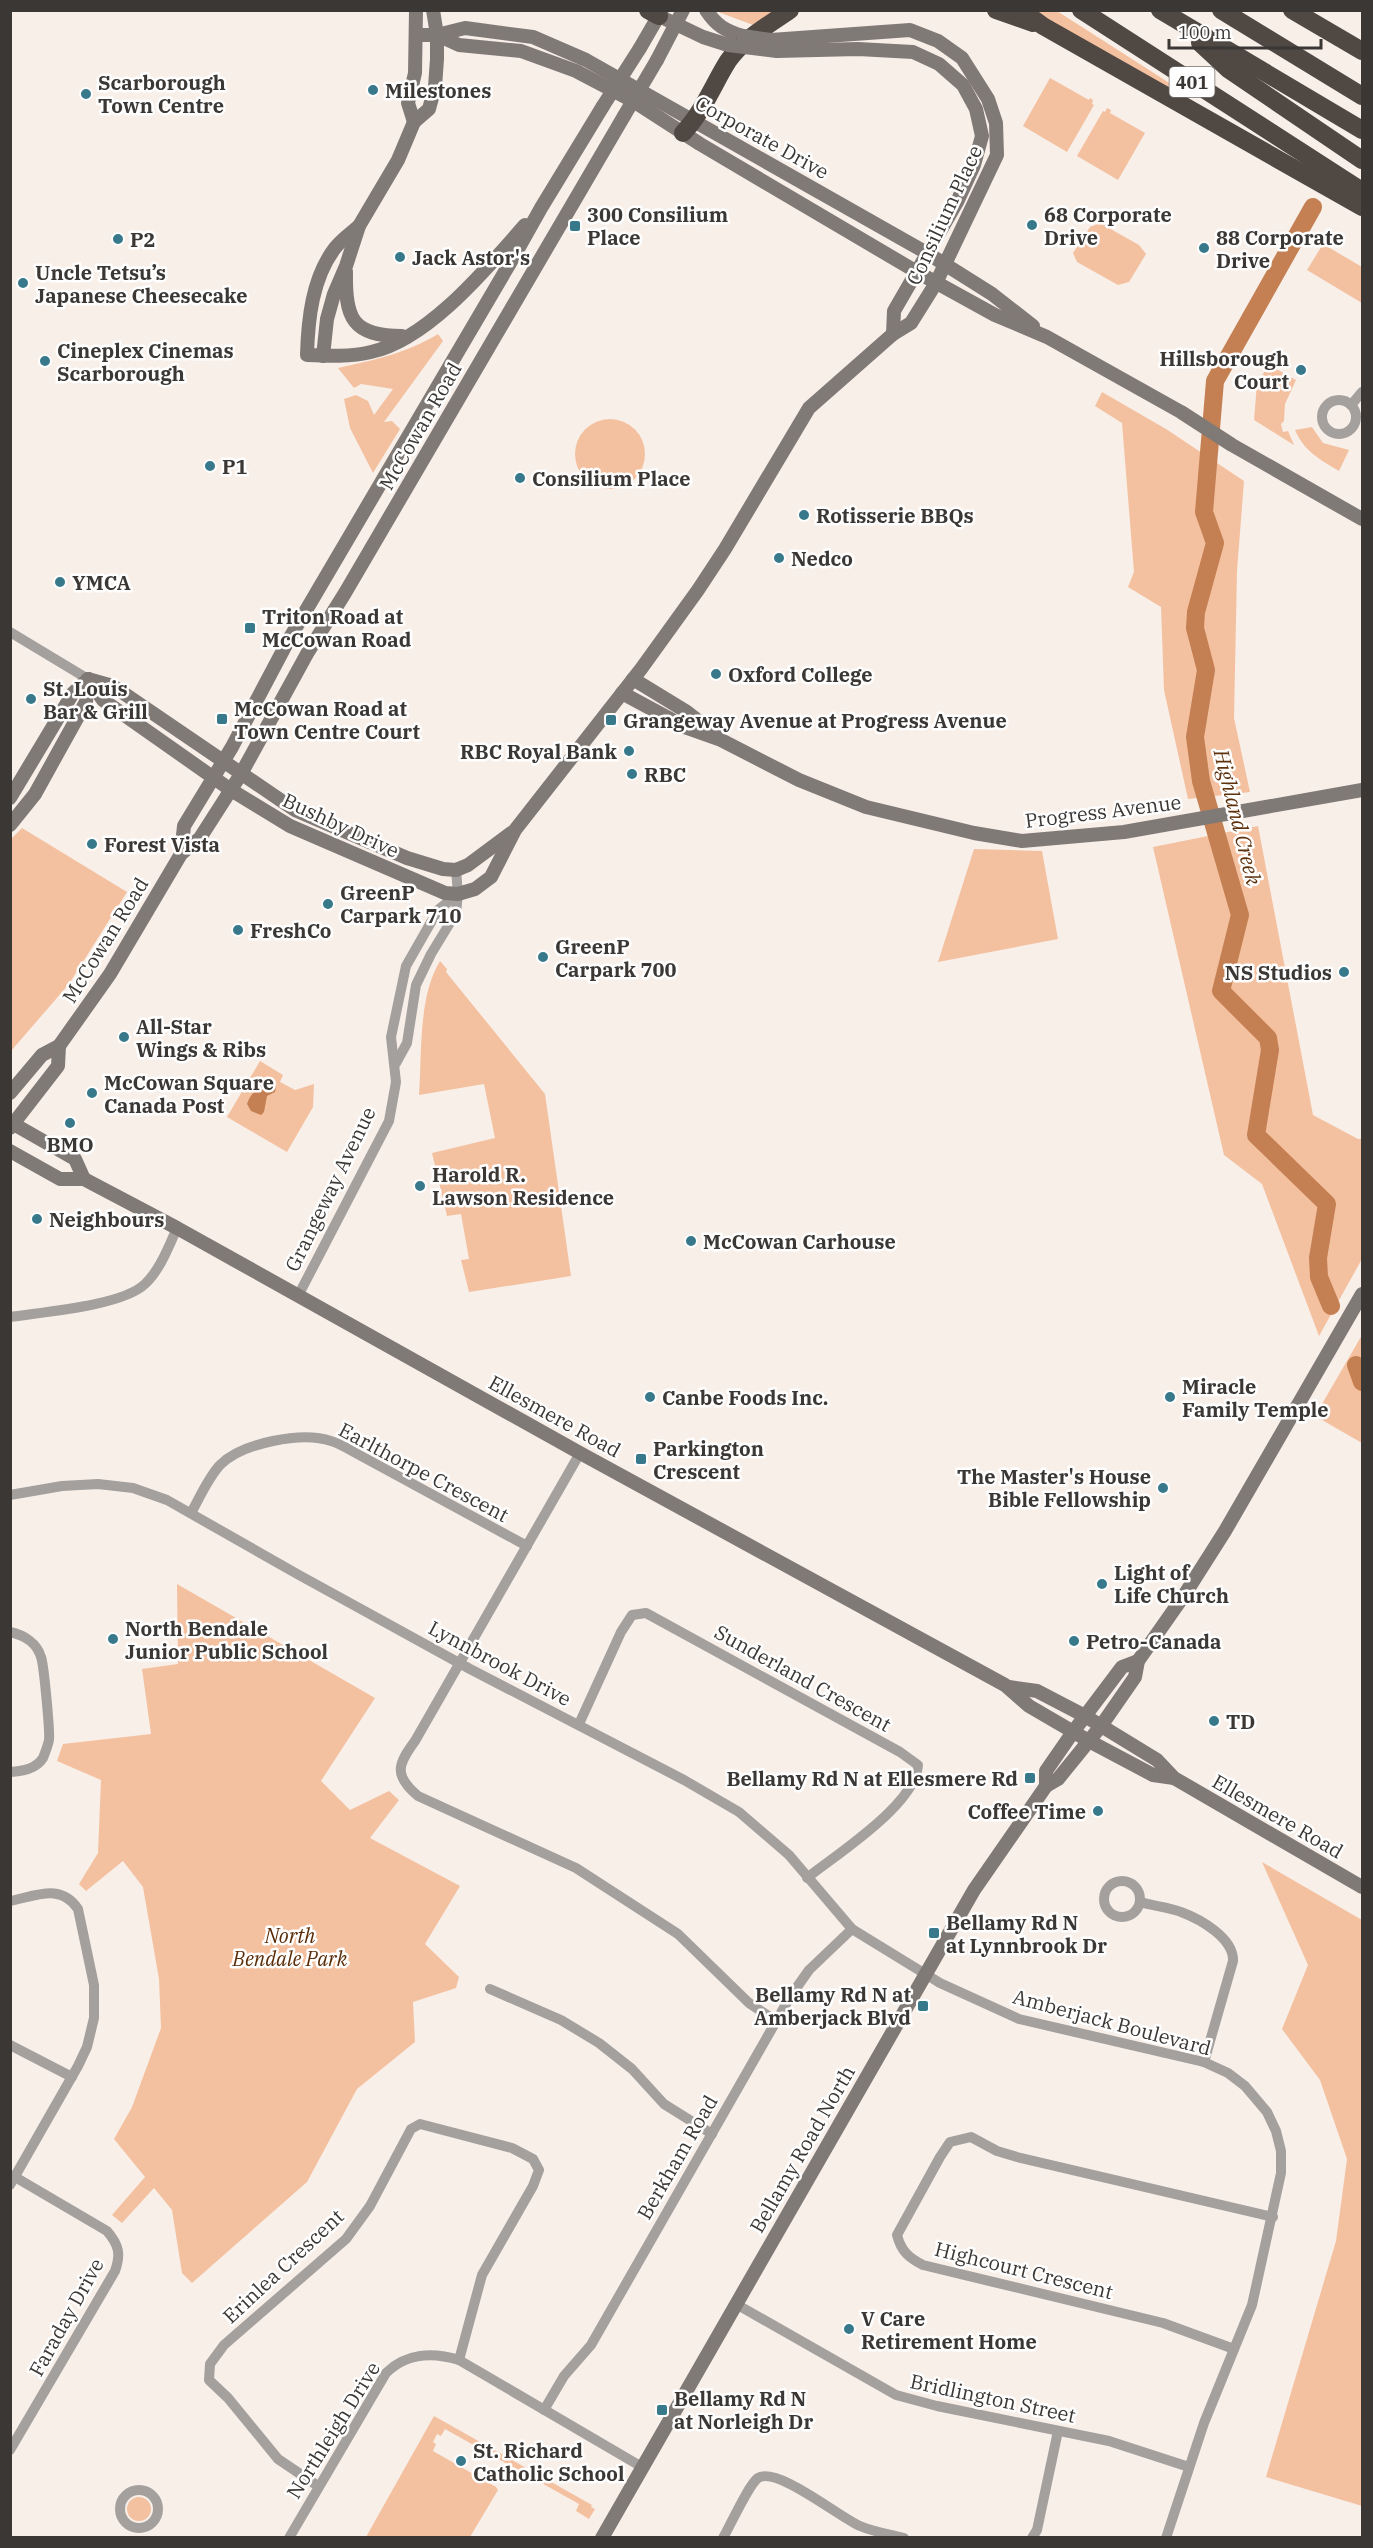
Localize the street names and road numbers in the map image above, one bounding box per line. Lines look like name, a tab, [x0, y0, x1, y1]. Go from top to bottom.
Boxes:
road number: 401	[1170, 67, 1214, 97]
street label: Corporate Drive	[690, 89, 834, 185]
street label: Consilium Place	[900, 141, 988, 289]
street label: McCowan Road	[373, 357, 467, 495]
street label: Bushby Drive	[278, 786, 404, 864]
street label: Progress Avenue	[1023, 788, 1183, 834]
street label: McCowan Road	[56, 872, 154, 1008]
street label: Grangeway Avenue	[278, 1102, 382, 1276]
street label: Ellesmere Road	[484, 1369, 626, 1463]
street label: Earlthorpe Crescent	[334, 1416, 514, 1528]
street label: Lynnbrook Drive	[424, 1614, 576, 1712]
street label: Sunderland Crescent	[710, 1618, 896, 1738]
street label: Ellesmere Road	[1208, 1768, 1348, 1864]
street label: Amberjack Boulevard	[1010, 1983, 1214, 2061]
street label: Bellamy Road North	[743, 2060, 861, 2238]
street label: Berkham Road	[630, 2090, 724, 2224]
street label: Erinlea Crescent	[217, 2203, 349, 2329]
street label: Highcourt Crescent	[932, 2235, 1116, 2305]
street label: Faraday Drive	[22, 2253, 110, 2381]
street label: Northleigh Drive	[280, 2356, 386, 2504]
street label: Bridlington Street	[908, 2367, 1078, 2429]

